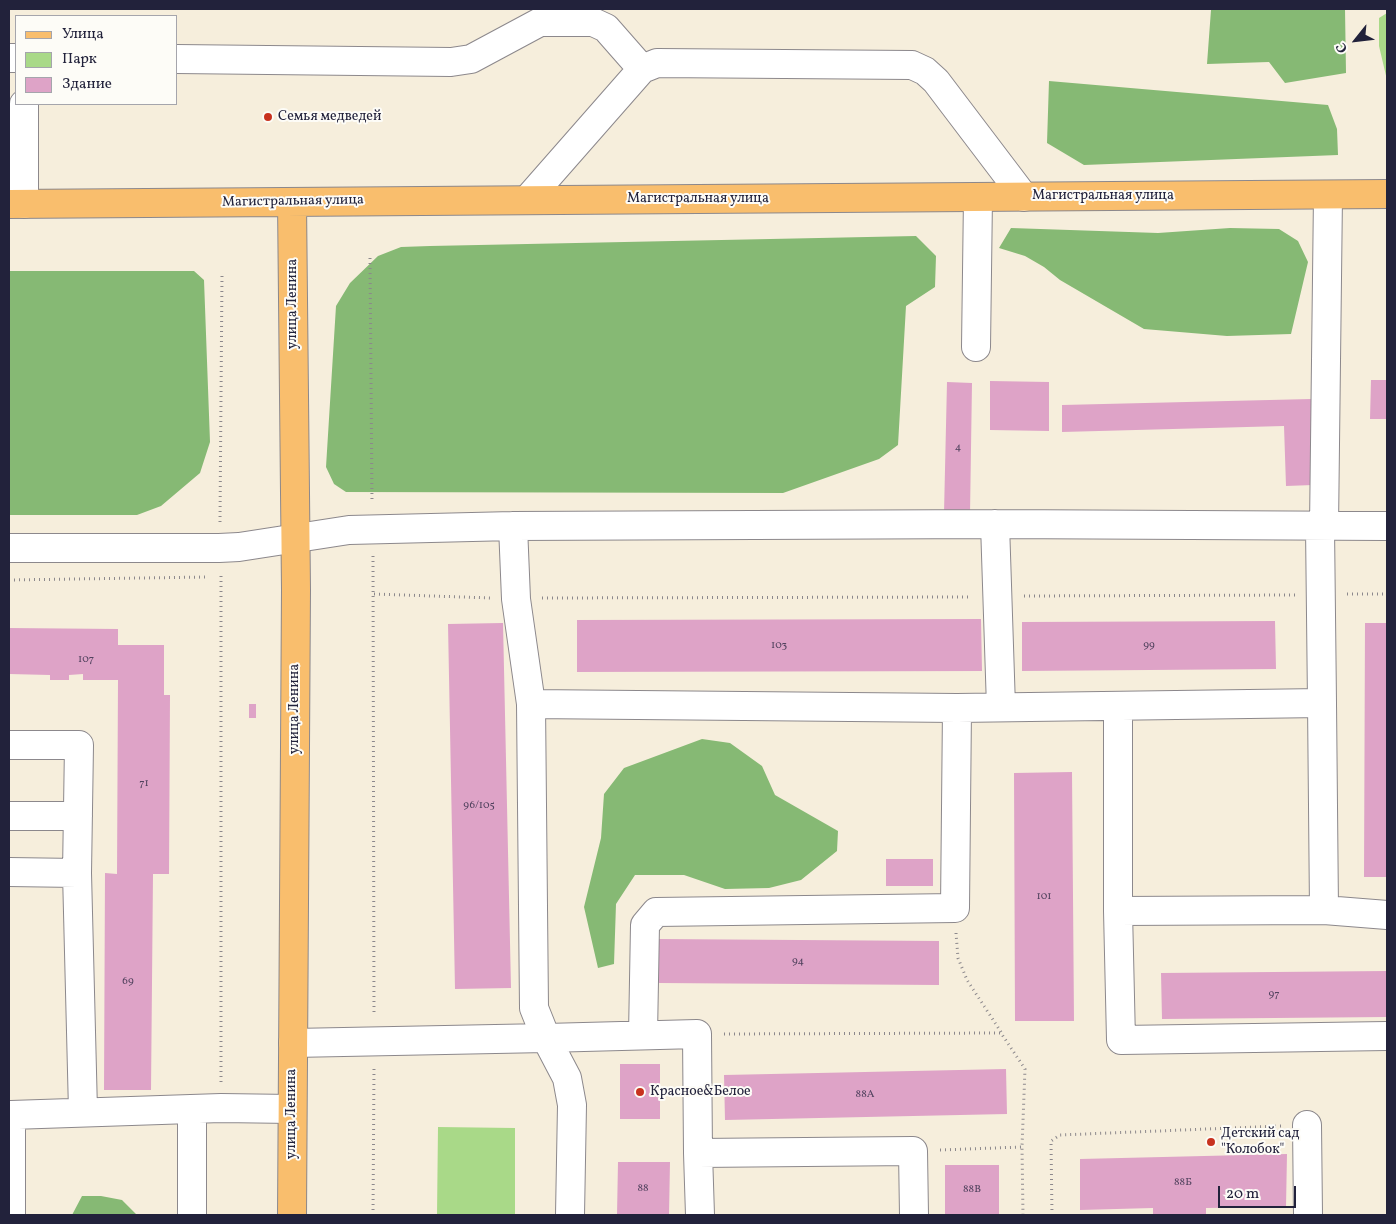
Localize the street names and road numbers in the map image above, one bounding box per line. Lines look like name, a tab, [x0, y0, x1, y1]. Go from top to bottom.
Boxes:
street label: Магистральная улица	[1032, 188, 1174, 204]
street label: Магистральная улица	[627, 191, 769, 207]
street label: Магистральная улица	[222, 192, 364, 212]
street label: улица Ленина	[285, 259, 301, 349]
street label: улица Ленина	[287, 664, 303, 754]
street label: улица Ленина	[284, 1069, 300, 1159]

